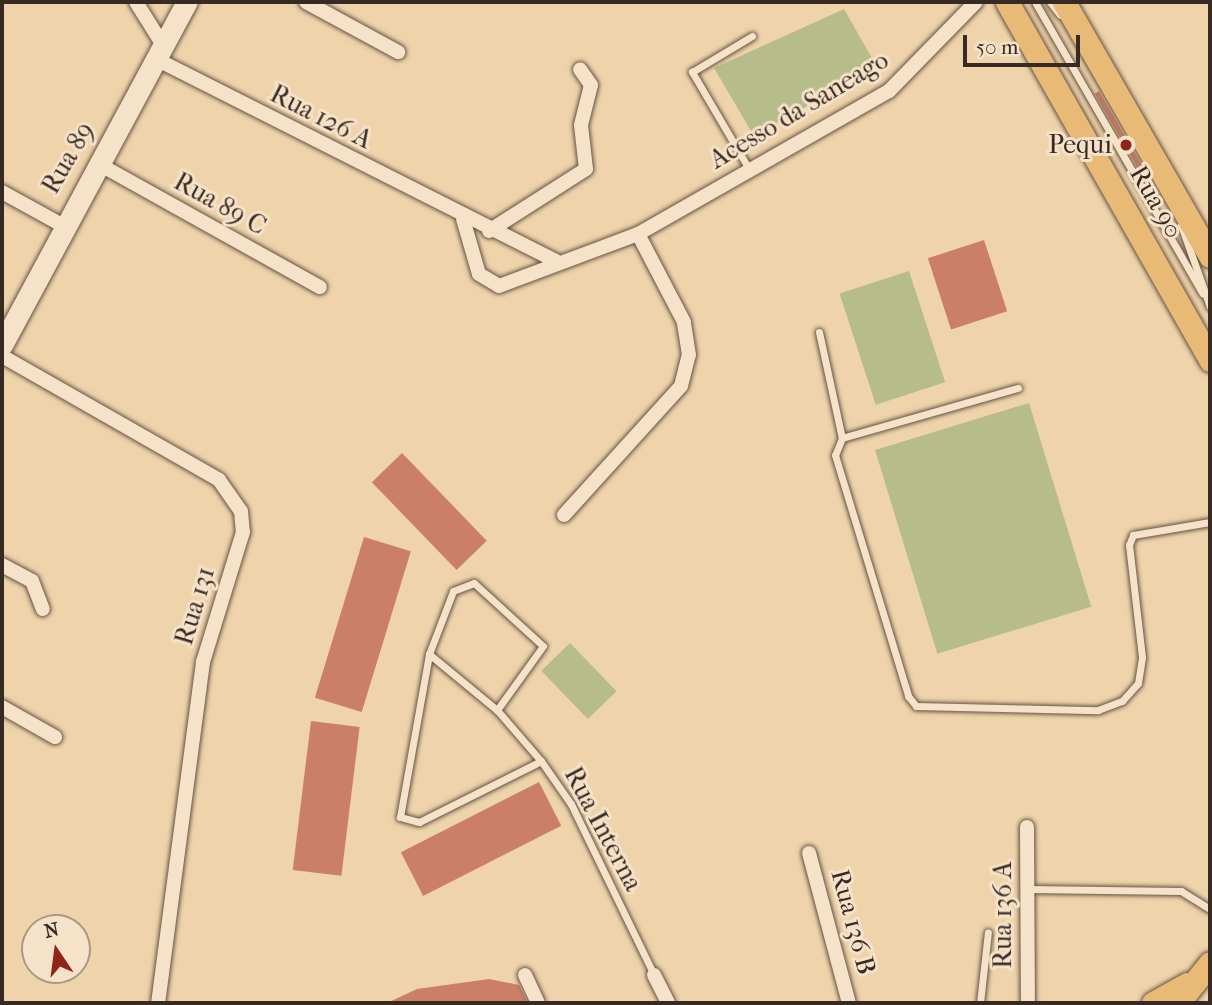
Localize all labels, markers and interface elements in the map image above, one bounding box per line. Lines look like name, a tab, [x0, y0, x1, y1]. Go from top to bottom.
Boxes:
scale bar	[967, 21, 1084, 65]
text: 50 m	[976, 35, 1019, 59]
street label: Acesso da Saneago	[704, 44, 894, 176]
street label: Rua 126 A	[265, 78, 377, 156]
street label: Rua 89	[35, 117, 101, 199]
place label: Pequi	[1048, 129, 1112, 161]
marker: Pequi	[1118, 137, 1134, 153]
street label: Rua 90	[1123, 160, 1189, 244]
street label: Rua 89 C	[168, 166, 272, 242]
street label: Rua 131	[168, 563, 222, 649]
street label: Rua Interna	[557, 762, 649, 896]
street label: Rua 136 A	[987, 861, 1019, 969]
street label: Rua 136 B	[824, 866, 882, 978]
north arrow	[21, 914, 91, 984]
text: N	[42, 918, 61, 943]

